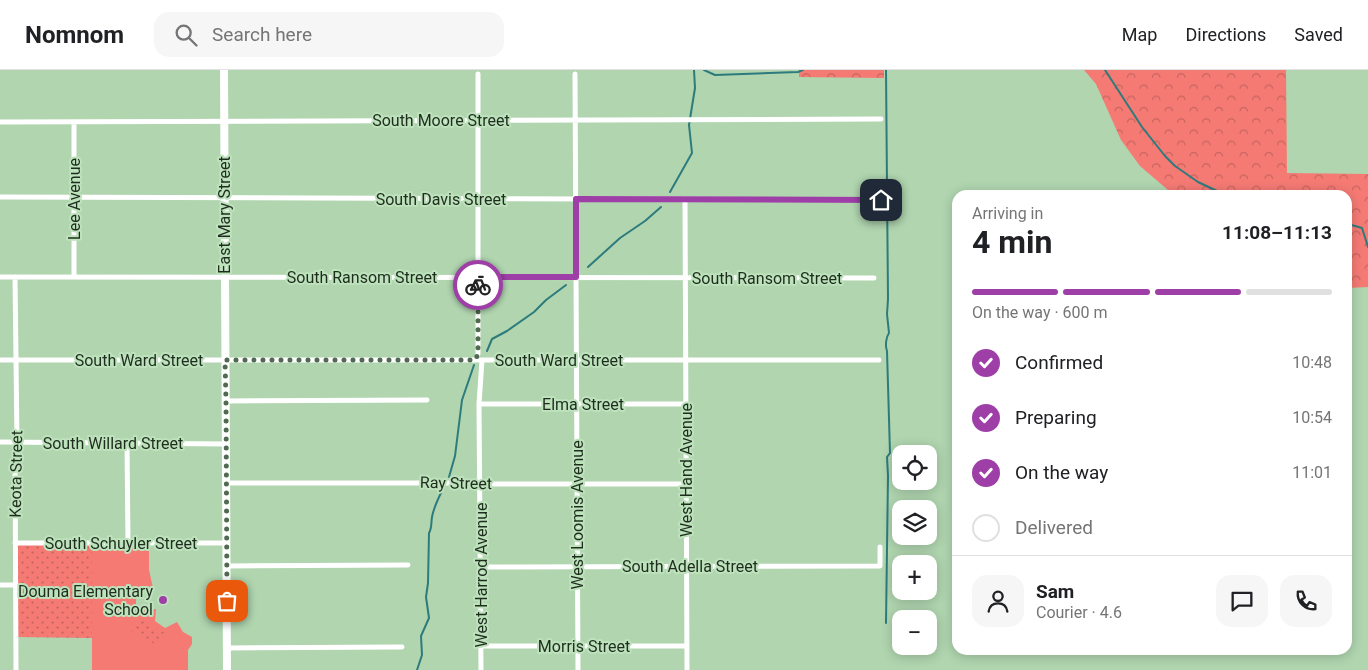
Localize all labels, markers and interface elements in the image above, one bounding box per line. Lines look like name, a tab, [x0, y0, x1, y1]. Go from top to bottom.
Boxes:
search box	[154, 12, 504, 57]
text: Nomnom	[25, 21, 124, 49]
icon: search	[172, 21, 200, 49]
text: Search here	[212, 23, 312, 46]
text: Map	[1122, 24, 1157, 45]
text: Directions	[1185, 24, 1266, 45]
text: Saved	[1294, 24, 1343, 45]
street label: South Moore Street	[372, 111, 510, 130]
street label: East Mary Street	[215, 156, 234, 274]
street label: Lee Avenue	[65, 158, 84, 240]
pin	[860, 179, 902, 221]
icon: home	[867, 186, 895, 214]
street label: South Davis Street	[376, 190, 506, 209]
text: Arriving in	[972, 204, 1043, 223]
text: 11:08–11:13	[1222, 221, 1332, 244]
text: 4 min	[972, 223, 1052, 261]
courier	[453, 260, 503, 310]
street label: South Ransom Street	[287, 268, 437, 287]
street label: South Ransom Street	[692, 269, 842, 288]
icon: bike	[464, 271, 492, 299]
text: On the way · 600 m	[972, 303, 1108, 322]
icon: check	[972, 349, 1000, 377]
street label: South Ward Street	[75, 351, 203, 370]
street label: South Ward Street	[495, 351, 623, 370]
text: Confirmed	[1015, 351, 1103, 374]
text: 10:48	[1292, 353, 1332, 372]
street label: Elma Street	[542, 395, 624, 414]
street label: West Hand Avenue	[677, 403, 696, 537]
icon: check	[972, 404, 1000, 432]
text: Preparing	[1015, 406, 1097, 429]
text: 10:54	[1292, 408, 1332, 427]
street label: Keota Street	[6, 430, 26, 518]
street label: South Willard Street	[43, 434, 183, 453]
street label: West Loomis Avenue	[568, 440, 587, 590]
map controls	[892, 445, 937, 655]
button: locate	[892, 445, 937, 490]
icon: check	[972, 459, 1000, 487]
text: On the way	[1015, 461, 1108, 484]
text: 11:01	[1292, 463, 1332, 482]
street label: Ray Street	[420, 473, 492, 493]
button: layers	[892, 500, 937, 545]
street label: West Harrod Avenue	[472, 502, 491, 648]
text: Delivered	[1015, 516, 1093, 539]
street label: South Schuyler Street	[45, 534, 197, 553]
button: +	[892, 555, 937, 600]
street label: South Adella Street	[622, 557, 758, 576]
button: person	[972, 575, 1024, 627]
button: chat	[1216, 575, 1268, 627]
button: phone	[1280, 575, 1332, 627]
pin	[206, 580, 248, 622]
text: Sam	[1036, 580, 1074, 603]
place label: Douma Elementary School	[18, 582, 153, 619]
icon: bag	[213, 587, 241, 615]
marker: Douma Elementary School	[157, 594, 169, 606]
text: Courier · 4.6	[1036, 603, 1122, 622]
button: −	[892, 610, 937, 655]
street label: Morris Street	[538, 637, 630, 656]

